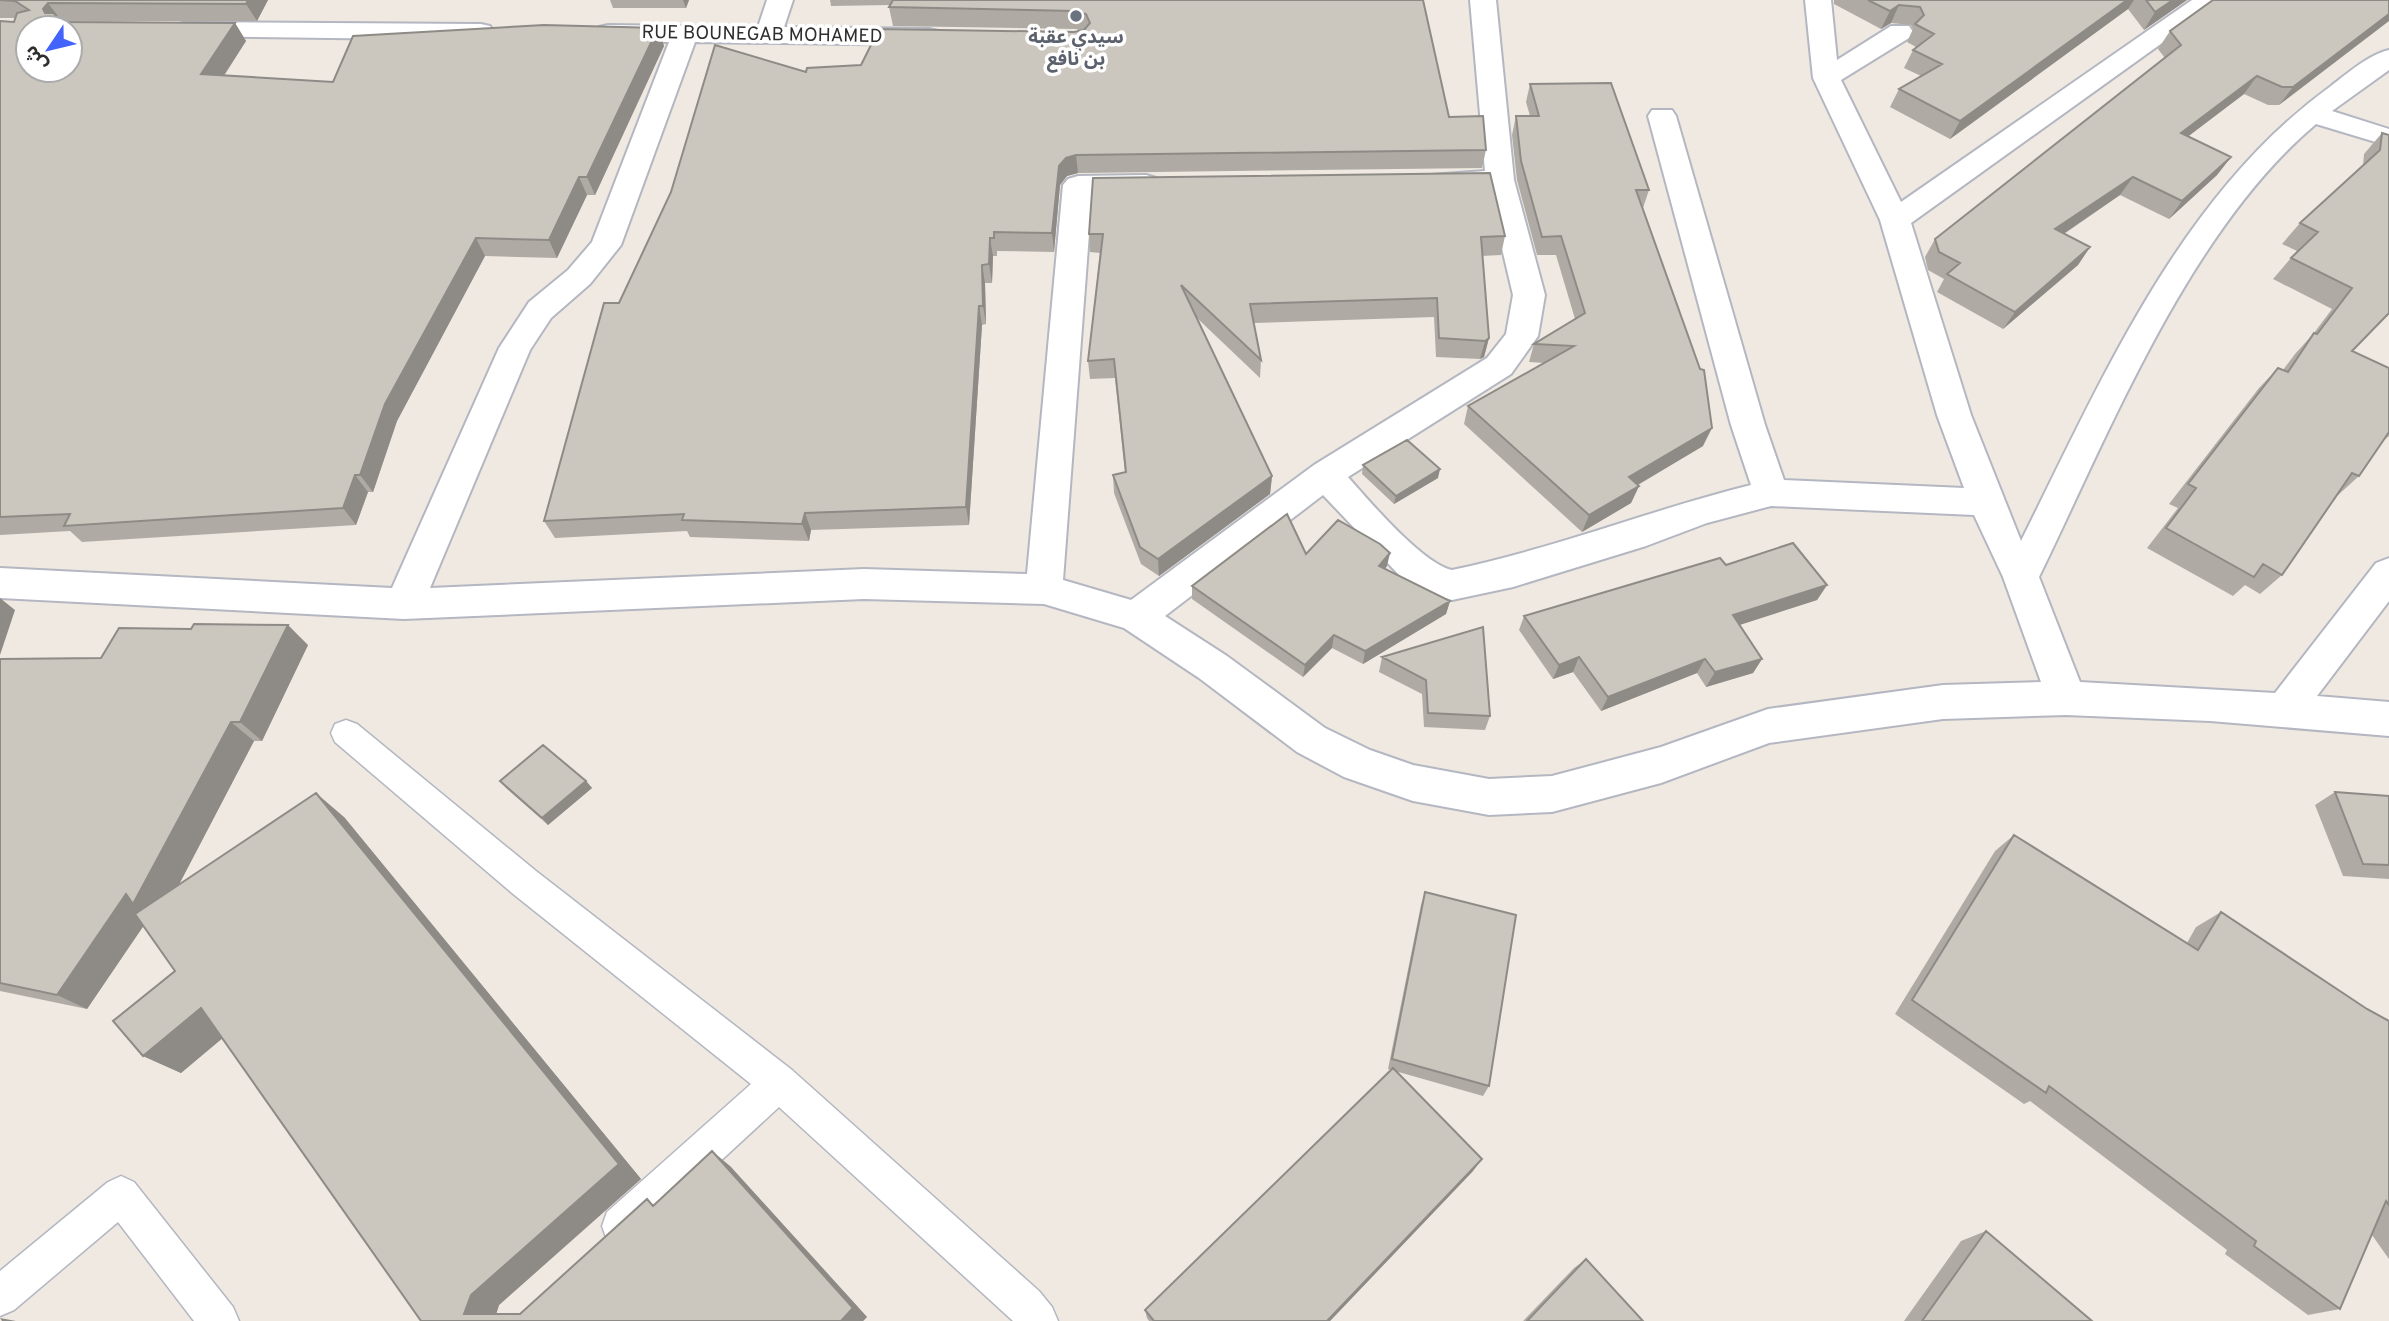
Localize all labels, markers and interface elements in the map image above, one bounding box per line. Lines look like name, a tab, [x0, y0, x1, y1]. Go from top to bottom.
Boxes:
marker: سيدي عقبة بن نافع	[1068, 8, 1084, 24]
north arrow	[14, 14, 84, 84]
street label: RUE BOUNEGAB MOHAMED	[641, 21, 883, 49]
place label: سيدي عقبة بن نافع	[1028, 26, 1124, 73]
text: ش	[19, 40, 54, 75]

